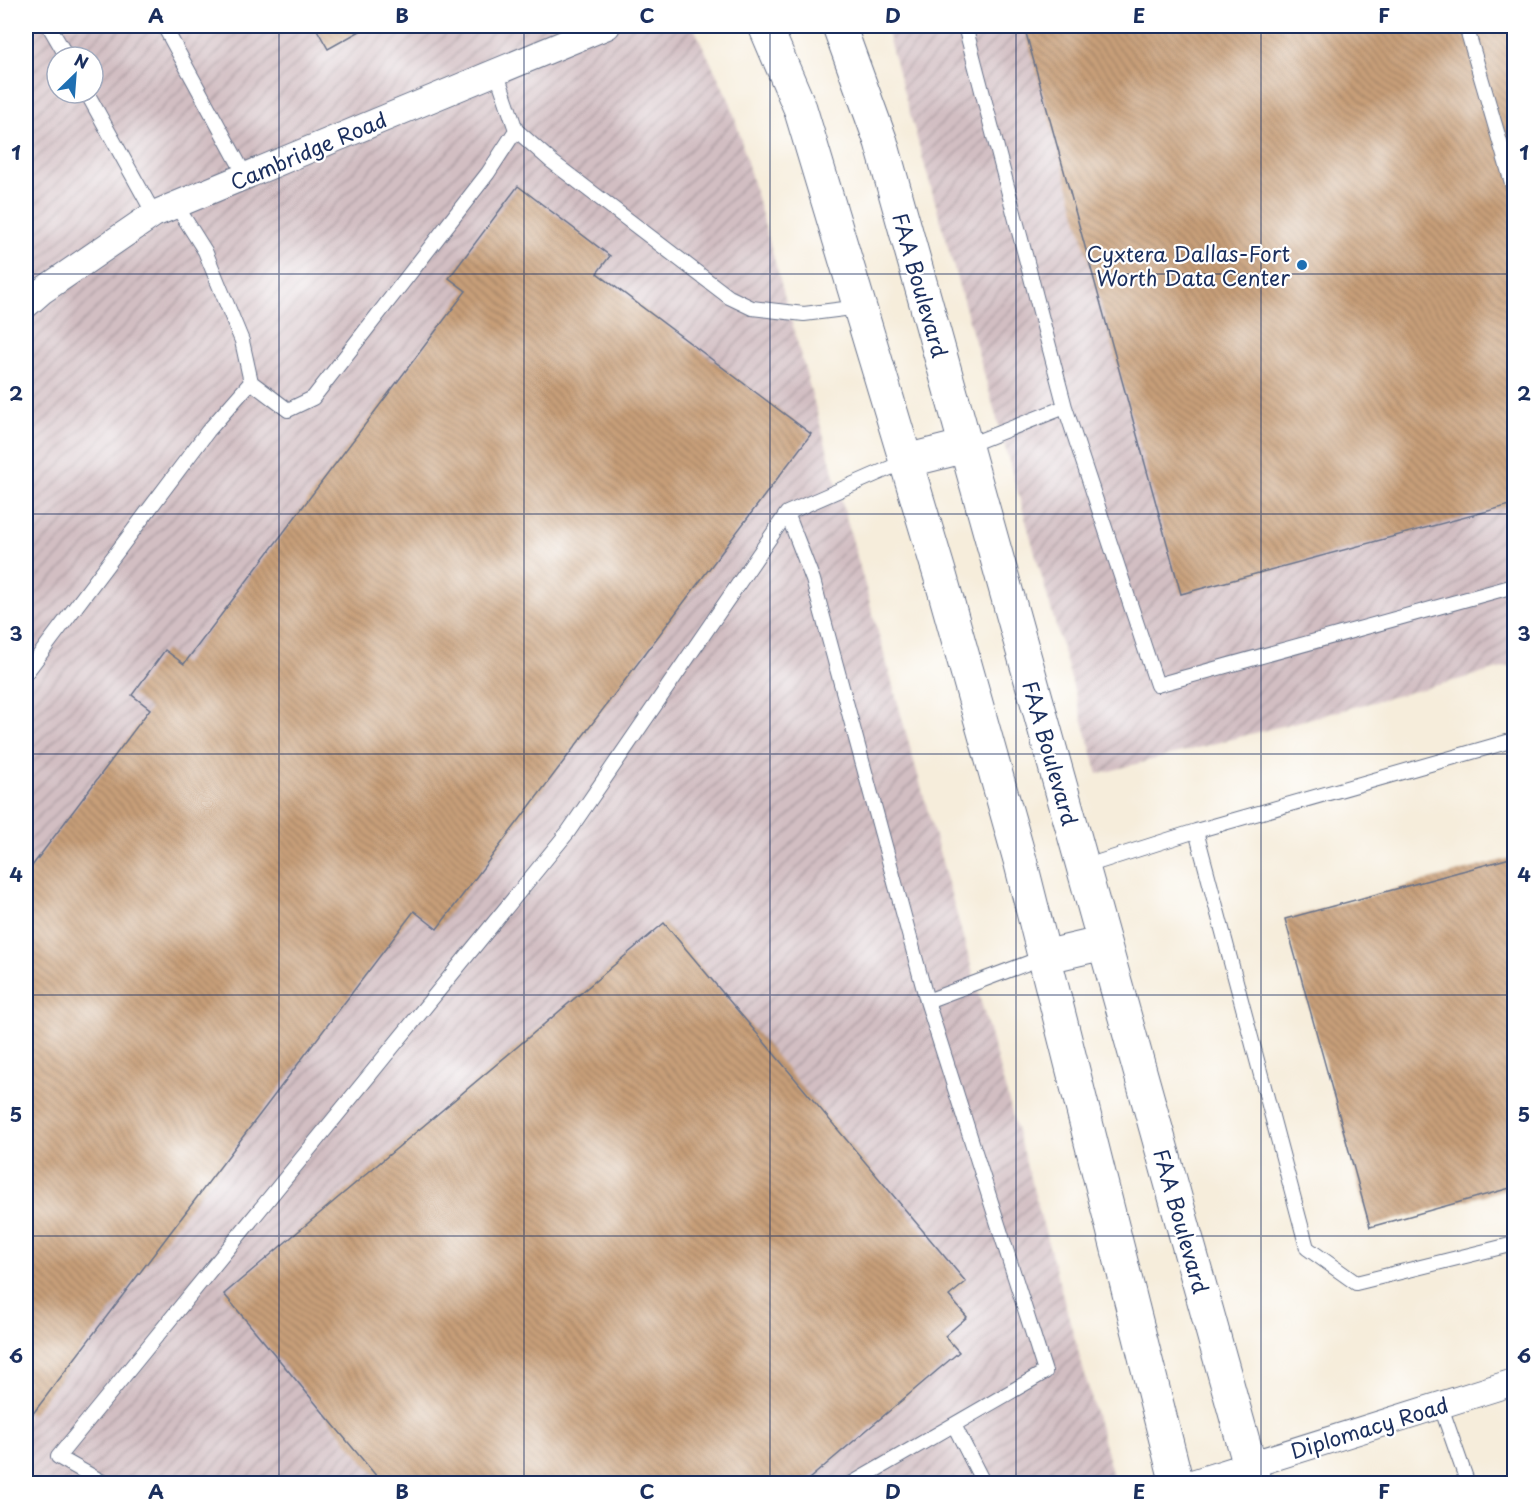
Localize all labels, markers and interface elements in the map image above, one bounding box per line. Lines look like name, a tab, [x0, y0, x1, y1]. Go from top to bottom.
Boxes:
text: A	[148, 0, 164, 30]
text: B	[395, 0, 409, 30]
text: C	[639, 0, 655, 30]
text: D	[885, 0, 901, 30]
text: E	[1133, 0, 1145, 30]
text: F	[1378, 0, 1390, 30]
north arrow	[45, 45, 105, 105]
text: N	[71, 47, 93, 74]
street label: Cambridge Road	[225, 103, 391, 197]
text: 1	[11, 137, 21, 167]
text: 1	[1519, 137, 1529, 167]
street label: FAA Boulevard	[885, 209, 957, 361]
place label: Cyxtera Dallas-Fort Worth Data Center	[1087, 237, 1290, 293]
marker: Cyxtera Dallas-Fort Worth Data Center	[1295, 258, 1309, 272]
text: 2	[9, 378, 23, 408]
text: 2	[1517, 378, 1531, 408]
text: 3	[9, 618, 23, 648]
text: 3	[1517, 618, 1531, 648]
street label: FAA Boulevard	[1015, 677, 1087, 829]
text: 4	[9, 859, 23, 889]
text: 4	[1517, 859, 1531, 889]
text: 5	[10, 1099, 22, 1129]
text: 5	[1518, 1099, 1530, 1129]
street label: FAA Boulevard	[1146, 1145, 1218, 1297]
text: 6	[9, 1340, 23, 1370]
text: 6	[1517, 1340, 1531, 1370]
street label: Diplomacy Road	[1286, 1388, 1452, 1466]
text: A	[148, 1476, 164, 1506]
text: B	[395, 1476, 409, 1506]
text: C	[639, 1476, 655, 1506]
text: D	[885, 1476, 901, 1506]
text: E	[1133, 1476, 1145, 1506]
text: F	[1378, 1476, 1390, 1506]

